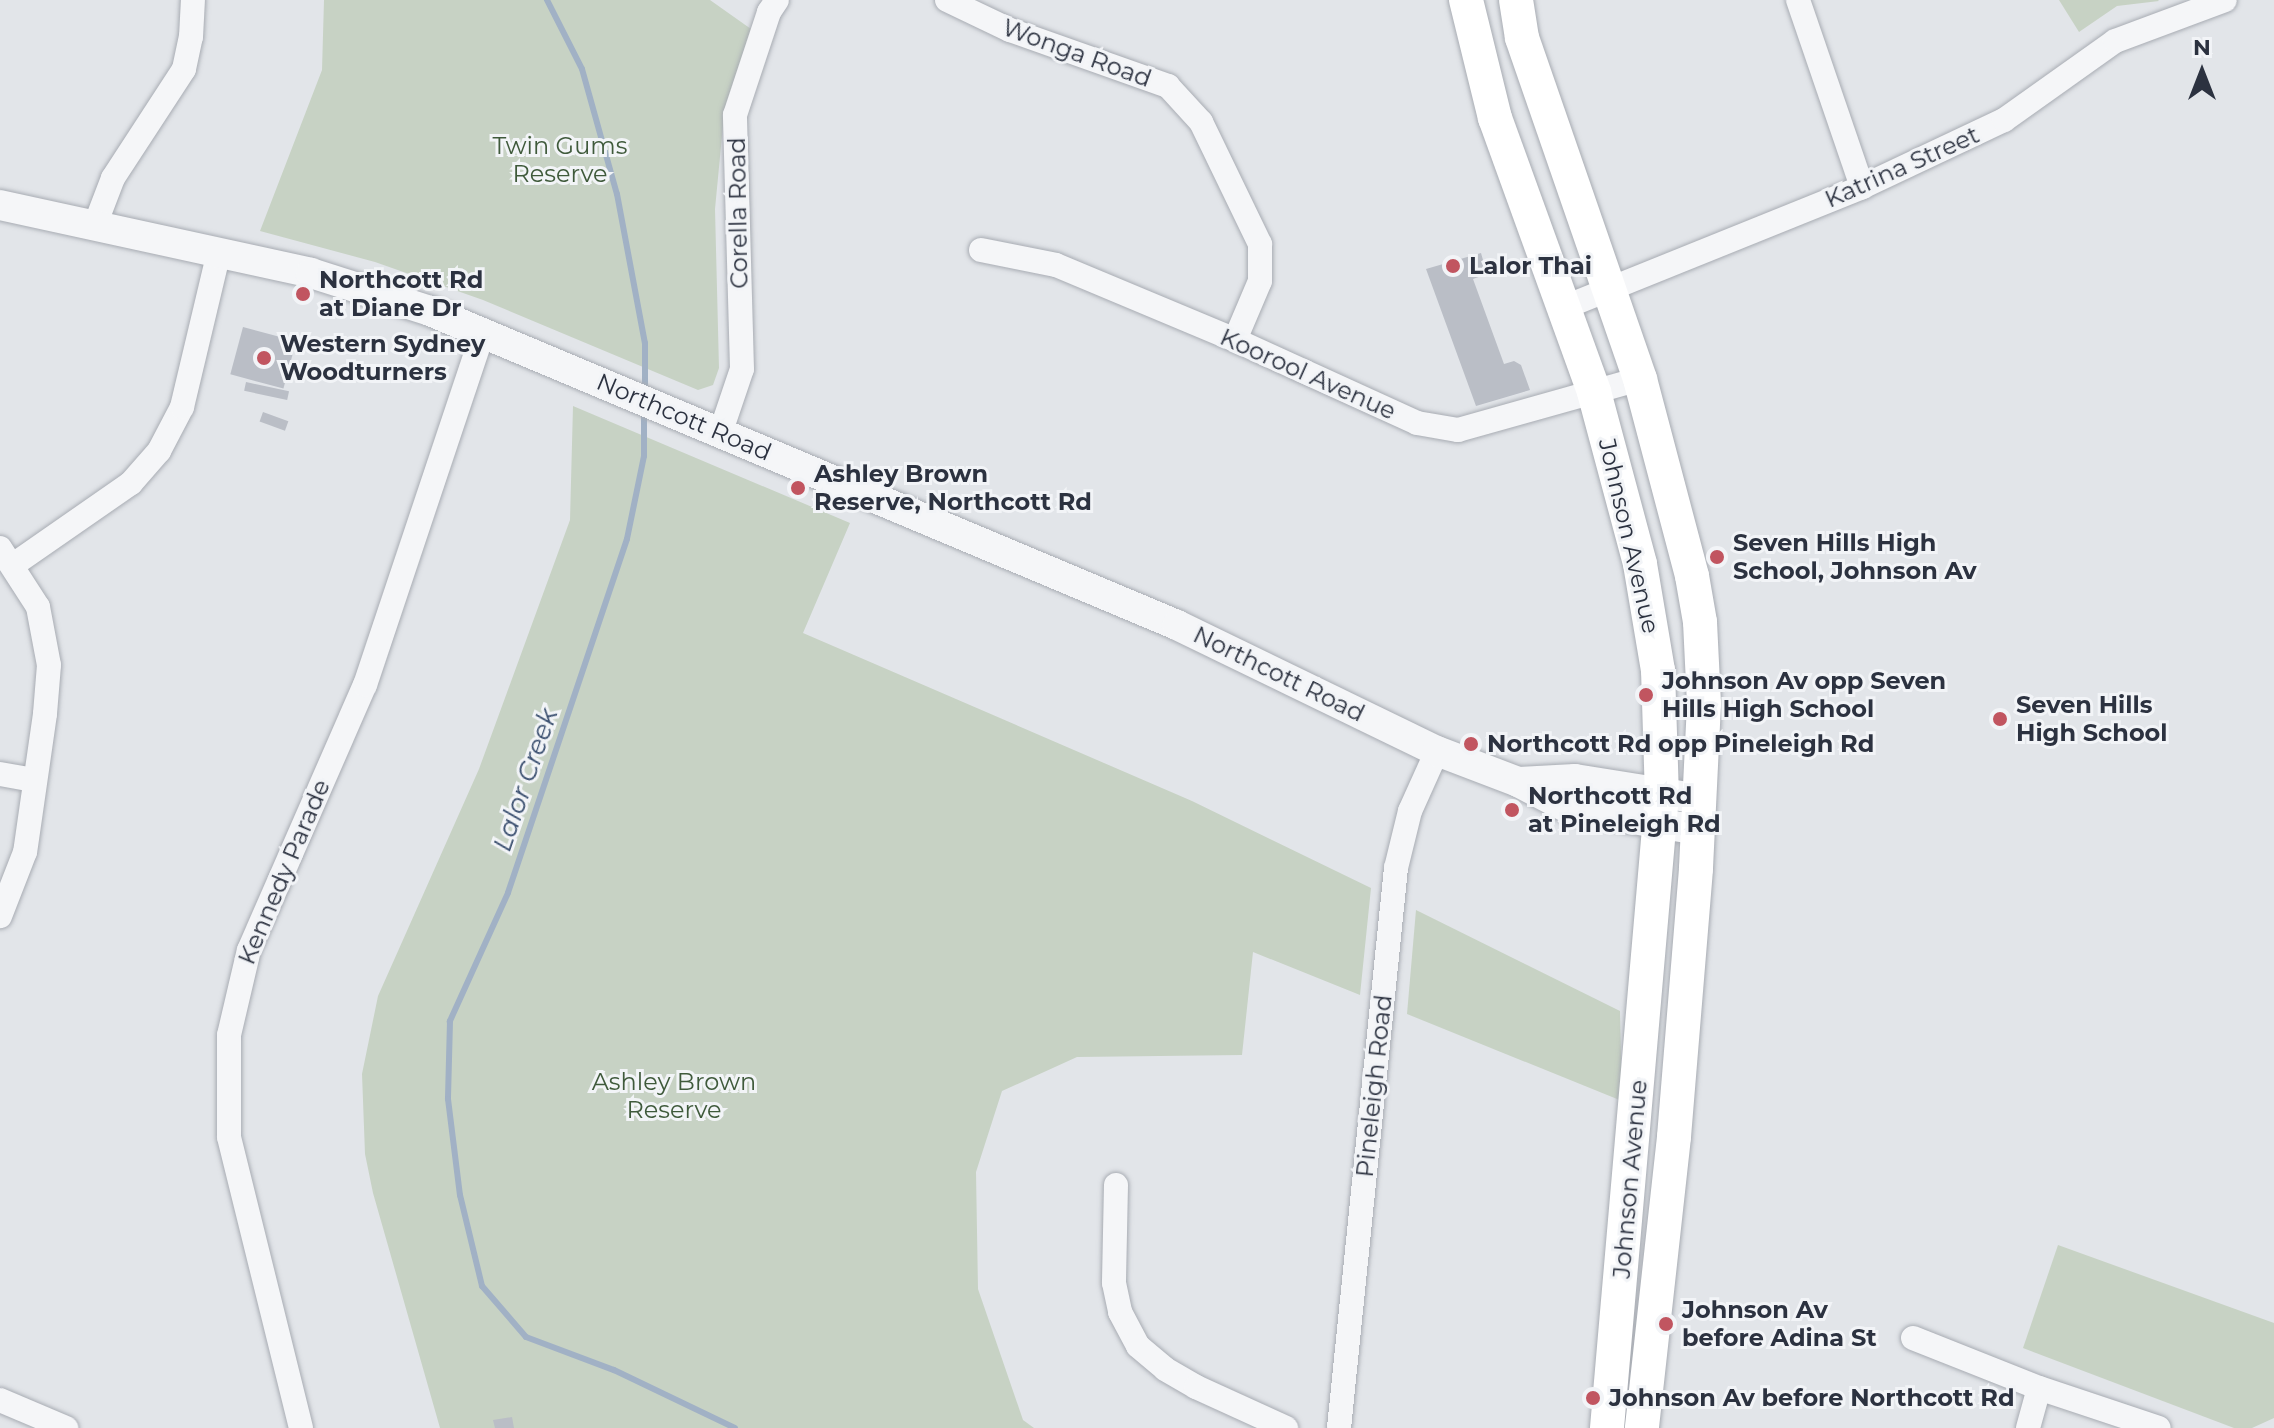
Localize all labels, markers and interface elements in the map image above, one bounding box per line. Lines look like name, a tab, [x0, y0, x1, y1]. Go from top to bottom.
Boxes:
street label: Wonga Road	[999, 13, 1155, 93]
north arrow	[2162, 32, 2242, 112]
text: N	[2193, 34, 2211, 61]
street label: Katrina Street	[1820, 120, 1984, 214]
park label: Twin Gums Reserve	[493, 132, 627, 188]
street label: Corella Road	[722, 137, 754, 289]
place label: Lalor Thai	[1469, 252, 1592, 280]
marker: Lalor Thai	[1444, 257, 1462, 275]
place label: Northcott Rd at Diane Dr	[319, 266, 483, 322]
marker: Northcott Rd at Diane Dr	[294, 285, 312, 303]
street label: Koorool Avenue	[1216, 322, 1400, 426]
place label: Western Sydney Woodturners	[280, 330, 485, 386]
marker: Western Sydney Woodturners	[255, 349, 273, 367]
street label: Northcott Road	[592, 367, 776, 467]
street label: Johnson Avenue	[1593, 436, 1665, 636]
place label: Ashley Brown Reserve, Northcott Rd	[814, 460, 1092, 516]
marker: Ashley Brown Reserve, Northcott Rd	[789, 479, 807, 497]
place label: Seven Hills High School, Johnson Av	[1733, 529, 1977, 585]
marker: Seven Hills High School, Johnson Av	[1708, 548, 1726, 566]
street label: Northcott Road	[1189, 620, 1369, 728]
place label: Johnson Av opp Seven Hills High School	[1662, 667, 1946, 723]
marker: Johnson Av opp Seven Hills High School	[1637, 686, 1655, 704]
place label: Seven Hills High School	[2016, 691, 2168, 747]
water label: Lalor Creek	[487, 705, 565, 855]
marker: Seven Hills High School	[1991, 710, 2009, 728]
place label: Northcott Rd opp Pineleigh Rd	[1487, 730, 1874, 758]
marker: Northcott Rd opp Pineleigh Rd	[1462, 735, 1480, 753]
street label: Kennedy Parade	[232, 775, 336, 969]
place label: Northcott Rd at Pineleigh Rd	[1528, 782, 1721, 838]
marker: Northcott Rd at Pineleigh Rd	[1503, 801, 1521, 819]
street label: Pineleigh Road	[1350, 993, 1398, 1179]
park label: Ashley Brown Reserve	[592, 1068, 756, 1124]
street label: Johnson Avenue	[1607, 1078, 1653, 1280]
place label: Johnson Av before Adina St	[1682, 1296, 1877, 1352]
marker: Johnson Av before Adina St	[1657, 1315, 1675, 1333]
place label: Johnson Av before Northcott Rd	[1609, 1384, 2014, 1412]
marker: Johnson Av before Northcott Rd	[1584, 1389, 1602, 1407]

